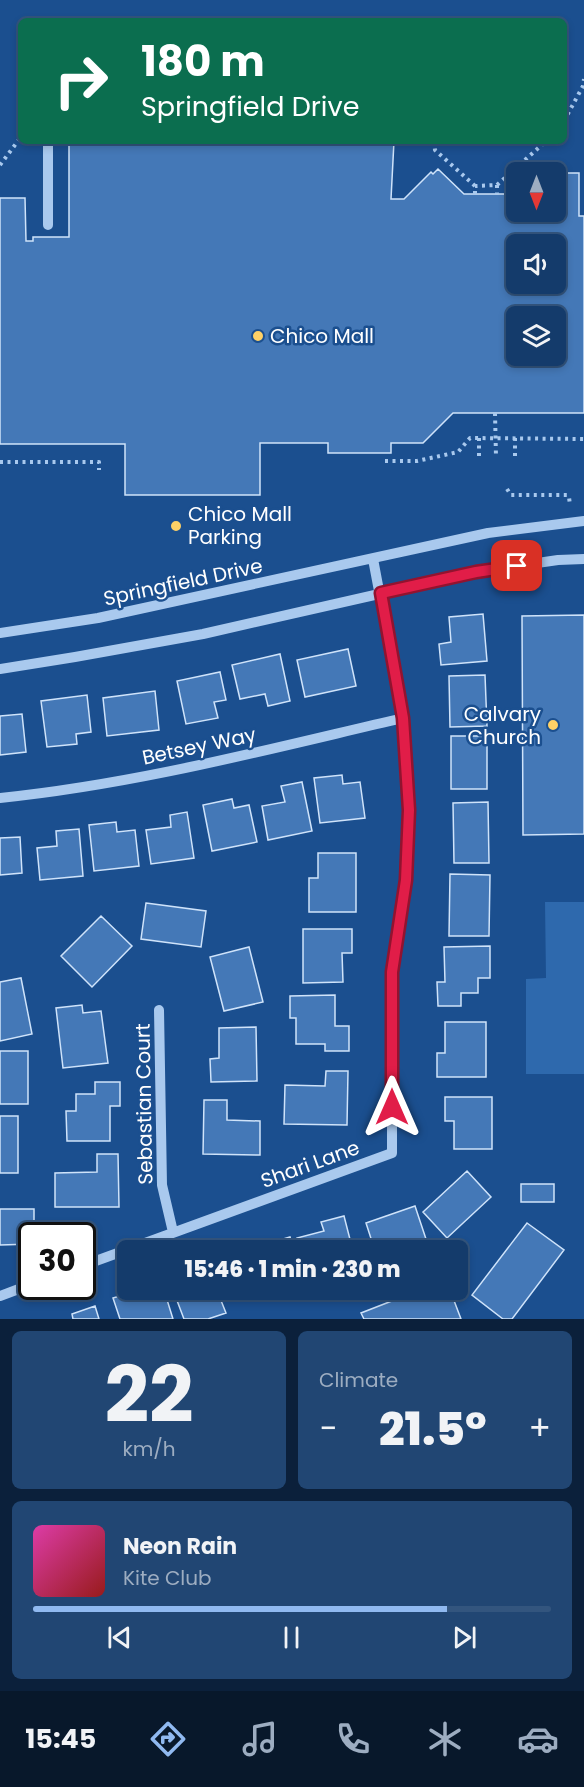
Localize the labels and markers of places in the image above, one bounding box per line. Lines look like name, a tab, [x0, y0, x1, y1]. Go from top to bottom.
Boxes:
place label: Chico Mall	[270, 322, 374, 350]
marker: Chico Mall	[251, 329, 265, 343]
place label: Chico Mall Parking	[188, 500, 292, 551]
marker: Chico Mall Parking	[169, 519, 183, 533]
pin	[491, 540, 542, 591]
place label: Calvary Church	[464, 700, 541, 751]
marker: Calvary Church	[546, 718, 560, 732]

